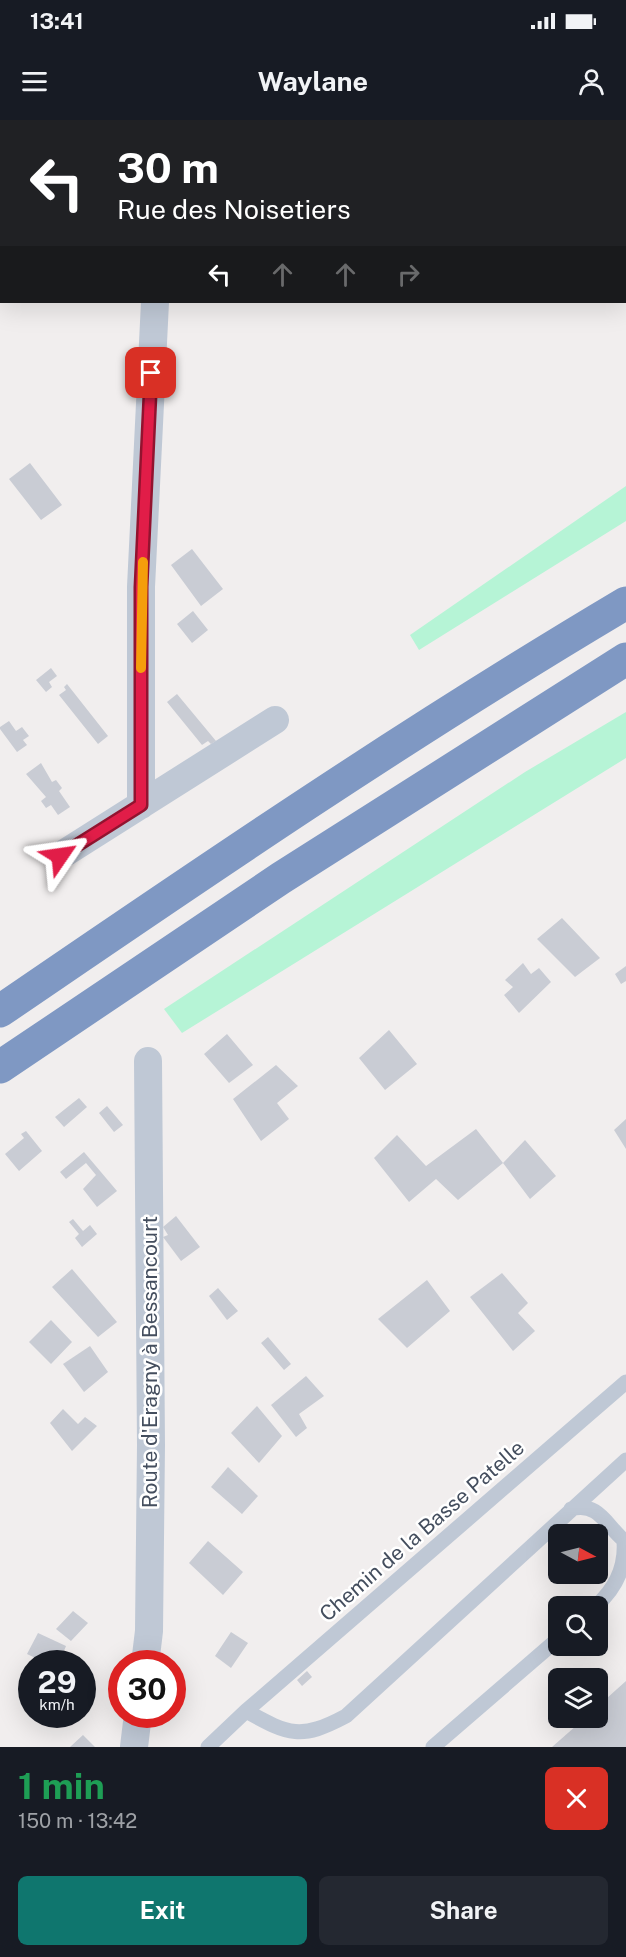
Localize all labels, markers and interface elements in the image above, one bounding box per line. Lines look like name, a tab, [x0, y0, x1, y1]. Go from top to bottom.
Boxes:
text: 13:41	[30, 8, 84, 34]
icon: menu	[18, 65, 51, 98]
text: Waylane	[258, 65, 368, 97]
icon: person	[575, 65, 608, 98]
text: 30 m	[117, 143, 219, 192]
icon: left	[18, 144, 96, 222]
text: Rue des Noisetiers	[117, 193, 351, 225]
icon: left	[203, 258, 236, 291]
icon: ahead	[266, 258, 299, 291]
icon: ahead	[329, 258, 362, 291]
icon: right	[392, 258, 425, 291]
pin	[125, 347, 176, 398]
icon: arrive	[134, 356, 167, 389]
position arrow	[28, 824, 92, 888]
street label: Route d'Eragny à Bessancourt	[137, 1216, 162, 1508]
street label: Chemin de la Basse Patelle	[314, 1435, 529, 1626]
north arrow	[548, 1524, 608, 1584]
map controls	[548, 1524, 608, 1728]
button: search	[548, 1596, 608, 1656]
speed limit sign: 30	[108, 1650, 186, 1728]
text: 29	[38, 1664, 76, 1700]
button: layers	[548, 1668, 608, 1728]
text: km/h	[39, 1696, 75, 1713]
text: 1 min	[18, 1765, 105, 1807]
button: close	[545, 1767, 608, 1830]
text: 150 m · 13:42	[18, 1809, 137, 1833]
button: Exit	[18, 1876, 307, 1945]
button: Share	[319, 1876, 608, 1945]

